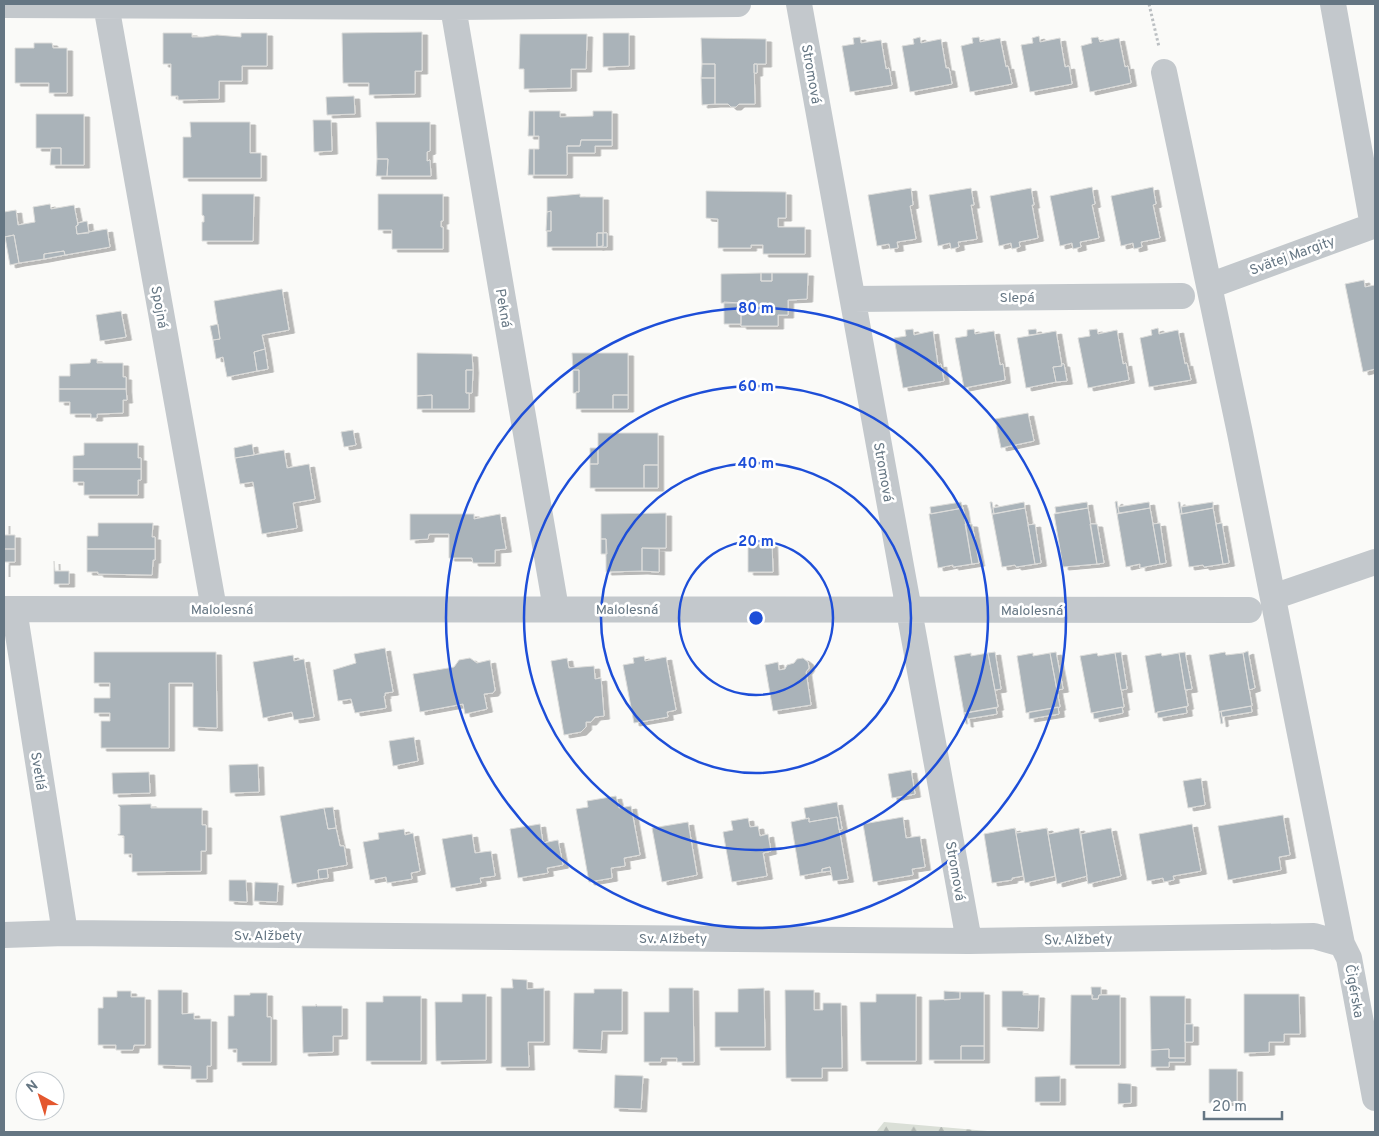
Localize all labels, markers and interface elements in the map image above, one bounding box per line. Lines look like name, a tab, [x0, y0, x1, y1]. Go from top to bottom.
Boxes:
street label: Stromová	[797, 43, 824, 105]
street label: Svätej Margity	[1248, 233, 1337, 280]
street label: Spojná	[146, 285, 171, 330]
street label: Pekná	[491, 287, 514, 329]
street label: Slepá	[1000, 290, 1035, 307]
text: 80 m	[738, 300, 774, 319]
text: 60 m	[738, 378, 774, 397]
street label: Stromová	[869, 441, 896, 503]
text: 40 m	[738, 455, 774, 474]
text: 20 m	[738, 533, 774, 552]
street label: Malolesná	[191, 602, 253, 619]
street label: Malolesná	[596, 602, 658, 619]
street label: Malolesná	[1001, 603, 1063, 620]
centre of rings	[747, 609, 765, 627]
street label: Svetlá	[26, 751, 49, 792]
street label: Stromová	[941, 840, 968, 902]
street label: Sv. Alžbety	[234, 928, 302, 945]
street label: Sv. Alžbety	[639, 931, 707, 948]
street label: Sv. Alžbety	[1044, 931, 1112, 950]
street label: Čigérska	[1340, 963, 1368, 1019]
north arrow	[15, 1071, 65, 1121]
text: N	[24, 1077, 42, 1097]
scale bar	[1204, 1088, 1282, 1120]
text: 20 m	[1212, 1098, 1247, 1117]

